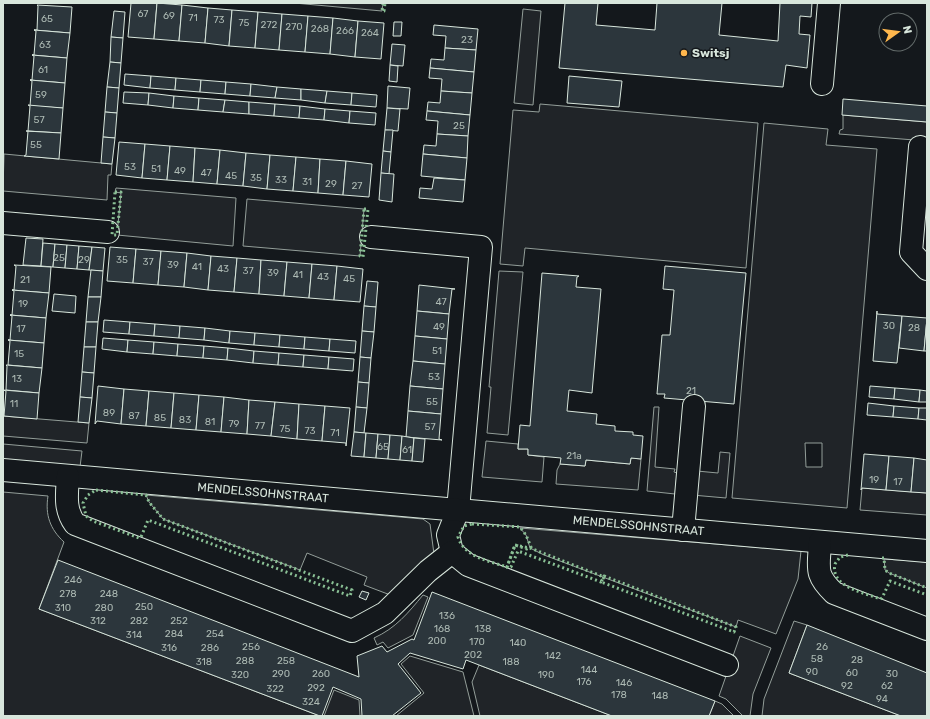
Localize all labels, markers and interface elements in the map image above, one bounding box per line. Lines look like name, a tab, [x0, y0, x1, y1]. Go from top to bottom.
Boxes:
house number: 67	[138, 8, 148, 20]
house number: 69	[163, 10, 175, 22]
house number: 71	[188, 12, 198, 24]
north arrow	[878, 12, 918, 52]
house number: 65	[41, 13, 53, 25]
house number: 73	[213, 14, 225, 26]
house number: 75	[238, 17, 250, 29]
house number: 272	[261, 19, 278, 31]
house number: 270	[285, 21, 303, 33]
house number: 268	[311, 23, 329, 35]
text: N	[900, 24, 915, 35]
house number: 266	[336, 25, 354, 37]
house number: 264	[361, 27, 379, 39]
house number: 23	[461, 34, 473, 46]
house number: 63	[39, 39, 51, 51]
place label: Switsj	[692, 46, 729, 60]
marker: Switsj	[679, 48, 689, 58]
house number: 61	[38, 64, 48, 76]
house number: 59	[35, 89, 47, 101]
house number: 57	[33, 114, 45, 126]
house number: 25	[453, 120, 465, 132]
house number: 55	[30, 139, 42, 151]
house number: 53	[124, 161, 136, 173]
house number: 51	[151, 163, 161, 175]
house number: 49	[174, 165, 186, 177]
house number: 47	[200, 167, 212, 179]
house number: 45	[225, 170, 237, 182]
house number: 35	[250, 172, 262, 184]
house number: 33	[275, 174, 287, 186]
house number: 31	[302, 176, 312, 188]
house number: 29	[325, 178, 337, 190]
house number: 27	[352, 180, 363, 192]
house number: 25	[53, 252, 65, 264]
house number: 29	[78, 254, 90, 266]
house number: 35	[116, 254, 128, 266]
house number: 37	[142, 256, 154, 268]
house number: 39	[167, 259, 179, 271]
house number: 41	[192, 261, 202, 273]
house number: 43	[217, 263, 229, 275]
house number: 37	[242, 265, 254, 277]
house number: 39	[267, 267, 279, 279]
house number: 41	[293, 269, 303, 281]
house number: 43	[317, 271, 329, 283]
house number: 45	[343, 273, 355, 285]
house number: 21	[20, 274, 30, 286]
house number: 47	[435, 296, 447, 308]
house number: 19	[18, 298, 28, 310]
house number: 30	[883, 320, 895, 332]
house number: 49	[433, 321, 445, 333]
house number: 28	[908, 322, 920, 334]
house number: 17	[16, 323, 26, 335]
house number: 51	[432, 345, 442, 357]
house number: 15	[14, 348, 24, 360]
house number: 53	[428, 371, 440, 383]
house number: 13	[12, 373, 22, 385]
house number: 21	[686, 385, 696, 397]
house number: 55	[426, 396, 438, 408]
house number: 11	[10, 398, 18, 410]
house number: 89	[103, 407, 115, 419]
house number: 87	[128, 410, 140, 422]
house number: 85	[154, 412, 166, 424]
house number: 83	[179, 414, 191, 426]
house number: 81	[205, 416, 215, 428]
house number: 79	[228, 418, 240, 430]
house number: 77	[255, 420, 265, 432]
house number: 57	[424, 421, 436, 433]
house number: 75	[279, 423, 291, 435]
house number: 73	[304, 425, 316, 437]
house number: 71	[330, 427, 340, 439]
house number: 65	[377, 441, 389, 453]
house number: 61	[402, 444, 412, 456]
house number: 21a	[566, 450, 582, 462]
house number: 19	[869, 474, 879, 486]
house number: 17	[893, 476, 903, 488]
street label: MENDELSSOHNSTRAAT	[197, 480, 329, 506]
street label: MENDELSSOHNSTRAAT	[572, 513, 705, 538]
house number: 246	[64, 574, 82, 586]
house number: 278	[59, 588, 77, 600]
house number: 248	[100, 588, 118, 600]
house number: 250	[135, 601, 153, 613]
house number: 310	[55, 602, 71, 614]
house number: 280	[95, 602, 113, 614]
house number: 136	[439, 610, 455, 622]
house number: 312	[90, 615, 106, 627]
house number: 282	[130, 615, 148, 627]
house number: 252	[170, 615, 188, 627]
house number: 168	[434, 623, 450, 635]
house number: 138	[475, 623, 491, 635]
house number: 284	[165, 628, 183, 640]
house number: 254	[206, 628, 224, 640]
house number: 314	[126, 629, 142, 641]
house number: 200	[428, 635, 446, 647]
house number: 170	[469, 636, 485, 648]
house number: 140	[510, 637, 526, 649]
house number: 256	[242, 641, 260, 653]
house number: 26	[816, 641, 828, 653]
house number: 316	[161, 642, 177, 654]
house number: 286	[201, 642, 219, 654]
house number: 202	[464, 649, 482, 661]
house number: 142	[545, 650, 561, 662]
house number: 58	[811, 653, 823, 665]
house number: 28	[851, 654, 863, 666]
house number: 288	[236, 655, 254, 667]
house number: 258	[277, 655, 295, 667]
house number: 318	[196, 656, 212, 668]
house number: 188	[503, 656, 520, 668]
house number: 144	[581, 664, 597, 676]
house number: 90	[806, 666, 818, 678]
house number: 60	[846, 667, 858, 679]
house number: 290	[272, 668, 290, 680]
house number: 260	[312, 668, 330, 680]
house number: 30	[886, 668, 898, 680]
house number: 320	[231, 669, 249, 681]
house number: 190	[538, 669, 554, 681]
house number: 176	[576, 676, 592, 688]
house number: 146	[616, 677, 632, 689]
house number: 92	[841, 680, 853, 692]
house number: 62	[881, 680, 893, 692]
house number: 292	[307, 682, 325, 694]
house number: 322	[266, 683, 284, 695]
house number: 178	[611, 689, 627, 701]
house number: 148	[652, 690, 668, 702]
house number: 94	[876, 693, 888, 705]
house number: 324	[302, 696, 320, 708]

